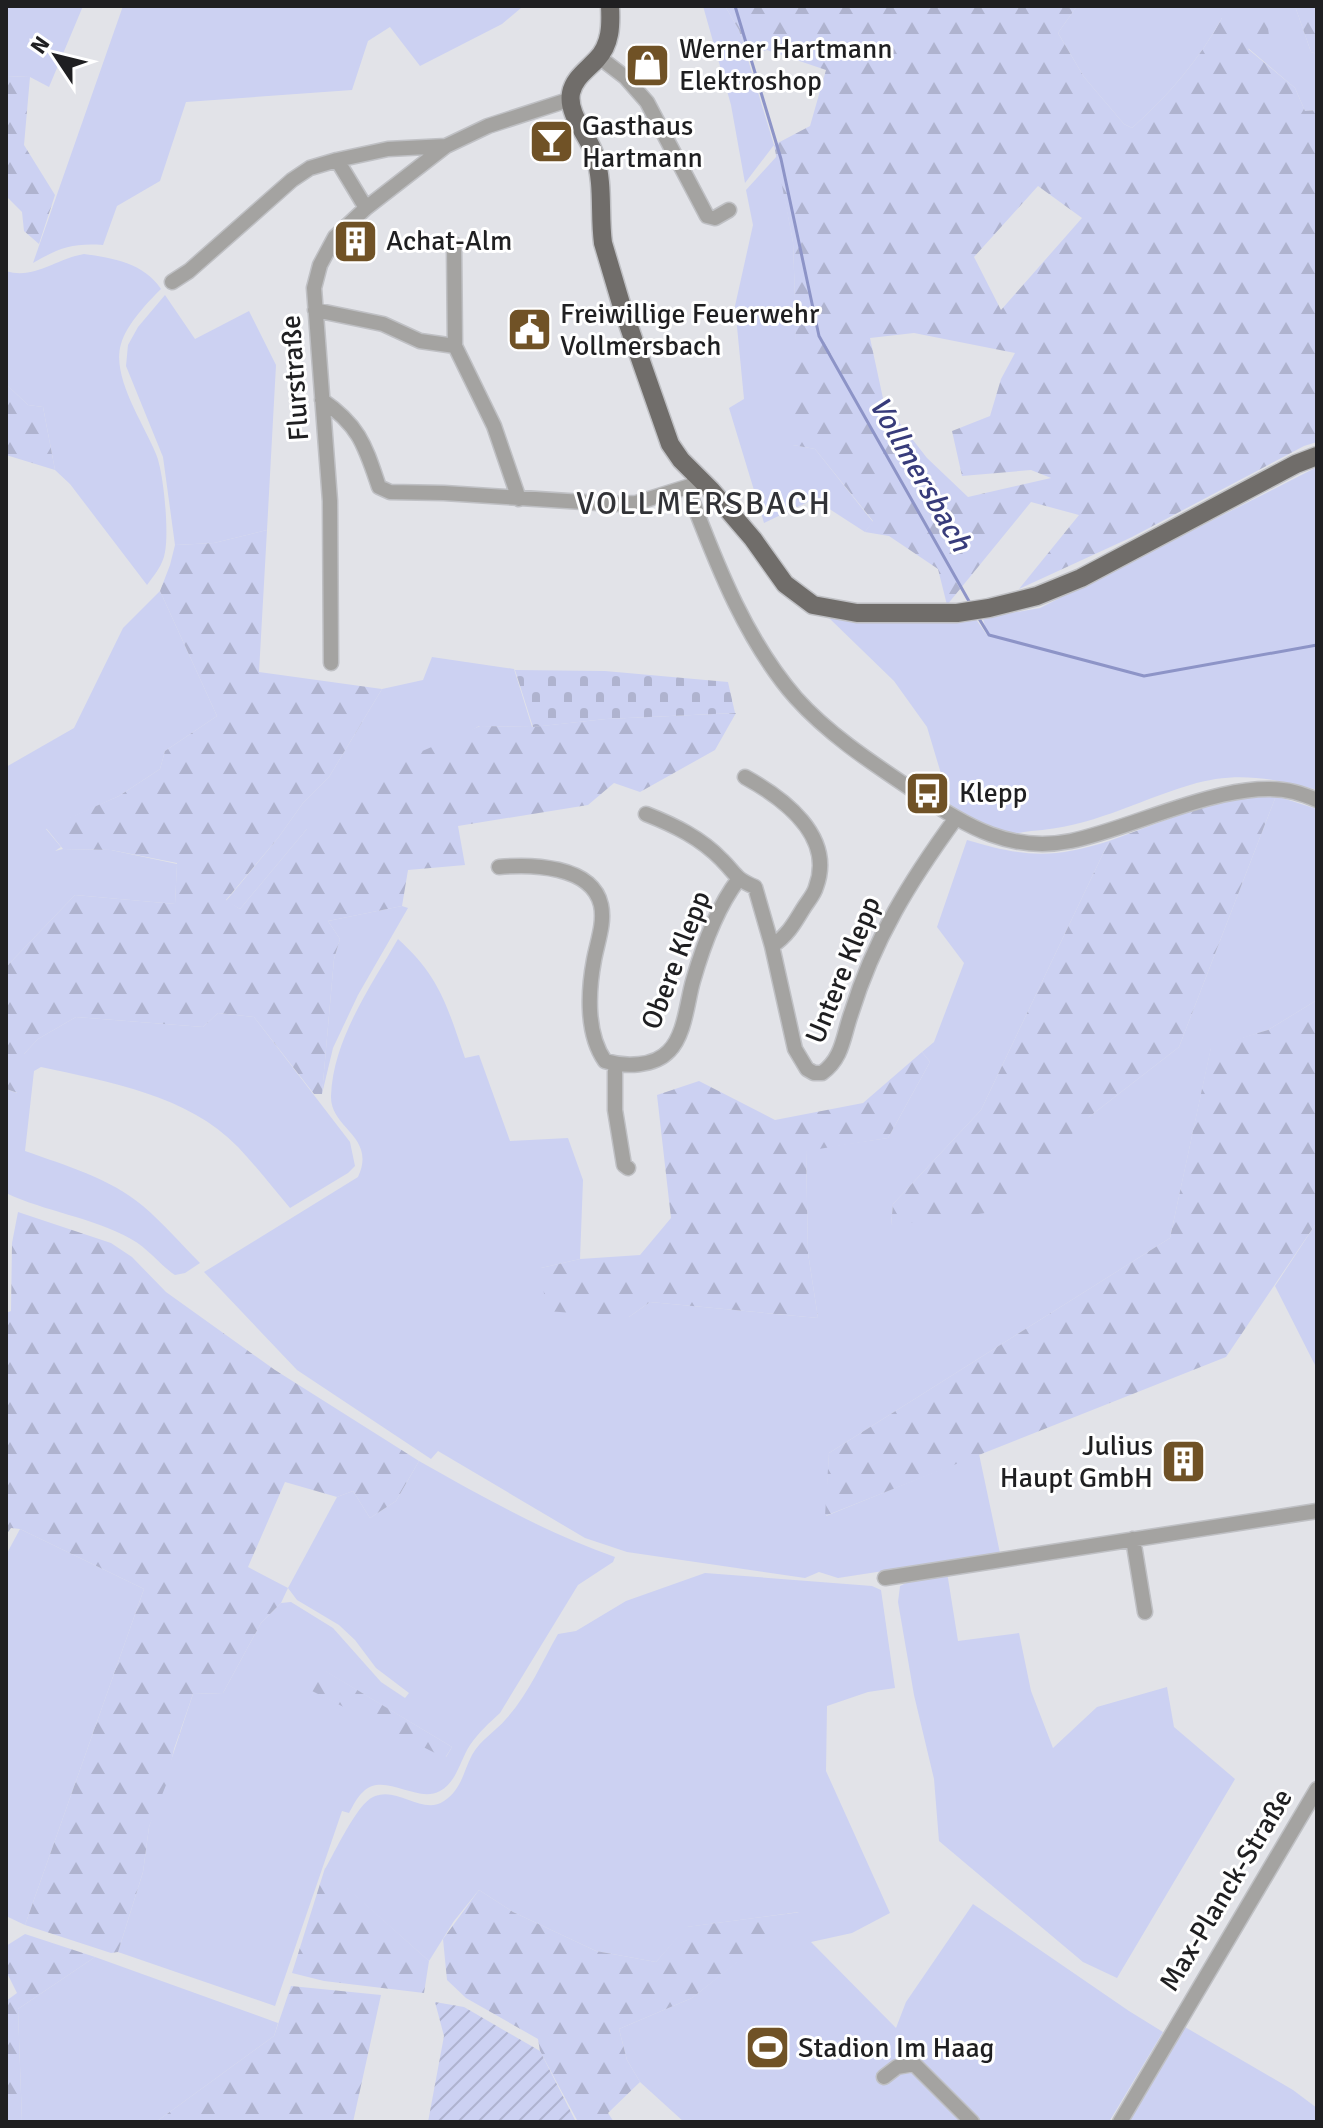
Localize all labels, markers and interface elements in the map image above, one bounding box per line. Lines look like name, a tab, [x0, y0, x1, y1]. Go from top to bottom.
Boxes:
north arrow	[16, 16, 96, 96]
text: N	[25, 31, 55, 59]
place label: Werner Hartmann Elektroshop	[679, 32, 893, 98]
shop icon: Werner Hartmann Elektroshop	[624, 41, 672, 89]
place label: Gasthaus Hartmann	[582, 109, 703, 175]
bar icon: Gasthaus Hartmann	[527, 118, 575, 166]
building icon: Achat-Alm	[331, 217, 379, 265]
place label: Achat-Alm	[386, 224, 512, 258]
place label: Freiwillige Feuerwehr Vollmersbach	[560, 297, 820, 363]
public building icon: Freiwillige Feuerwehr Vollmersbach	[505, 306, 553, 354]
street label: Flurstraße	[274, 314, 316, 442]
water label: Vollmersbach	[861, 390, 980, 559]
district label: VOLLMERSBACH	[576, 484, 832, 523]
bus stop icon: Klepp	[904, 769, 952, 817]
place label: Klepp	[959, 776, 1027, 810]
street label: Obere Klepp	[634, 886, 718, 1034]
street label: Untere Klepp	[798, 891, 888, 1049]
place label: Julius Haupt GmbH	[1000, 1429, 1153, 1495]
building icon: Julius Haupt GmbH	[1160, 1438, 1208, 1486]
street label: Max-Planck-Straße	[1152, 1783, 1300, 1997]
sports icon: Stadion Im Haag	[743, 2024, 791, 2072]
place label: Stadion Im Haag	[798, 2031, 994, 2065]

